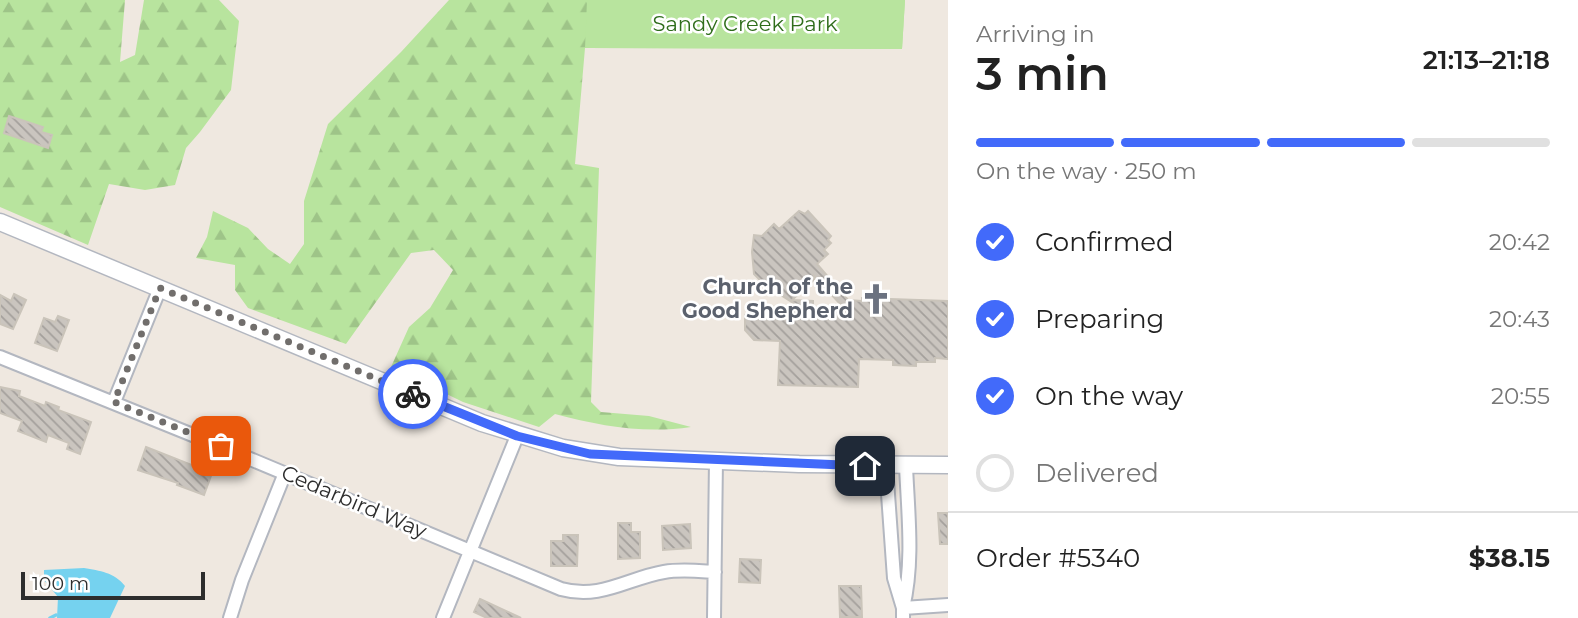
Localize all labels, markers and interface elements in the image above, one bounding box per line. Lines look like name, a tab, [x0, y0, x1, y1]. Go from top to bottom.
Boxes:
park label: Sandy Creek Park	[653, 11, 838, 36]
text: Arriving in	[976, 20, 1095, 48]
text: 21:13–21:18	[1423, 44, 1550, 76]
text: 3 min	[976, 45, 1109, 102]
text: On the way · 250 m	[976, 157, 1197, 185]
icon: check	[976, 223, 1014, 261]
text: Confirmed	[1035, 226, 1174, 258]
text: 20:42	[1489, 228, 1550, 256]
place label: Church of the Good Shepherd	[682, 274, 853, 323]
church icon: Church of the Good Shepherd	[859, 282, 893, 316]
icon: check	[976, 300, 1014, 338]
text: Preparing	[1035, 303, 1164, 335]
text: 20:43	[1489, 305, 1550, 333]
courier	[378, 359, 448, 429]
icon: bike	[394, 375, 432, 413]
icon: check	[976, 377, 1014, 415]
text: On the way	[1035, 380, 1183, 412]
text: 20:55	[1491, 382, 1550, 410]
pin	[191, 416, 251, 476]
icon: bag	[202, 427, 240, 465]
pin	[835, 436, 895, 496]
icon: home	[846, 447, 884, 485]
text: Delivered	[1035, 457, 1159, 489]
street label: Cedarbird Way	[278, 460, 431, 544]
text: Order #5340	[976, 542, 1140, 574]
text: $38.15	[1469, 542, 1550, 574]
scale bar	[21, 569, 205, 601]
text: 100 m	[32, 572, 89, 595]

